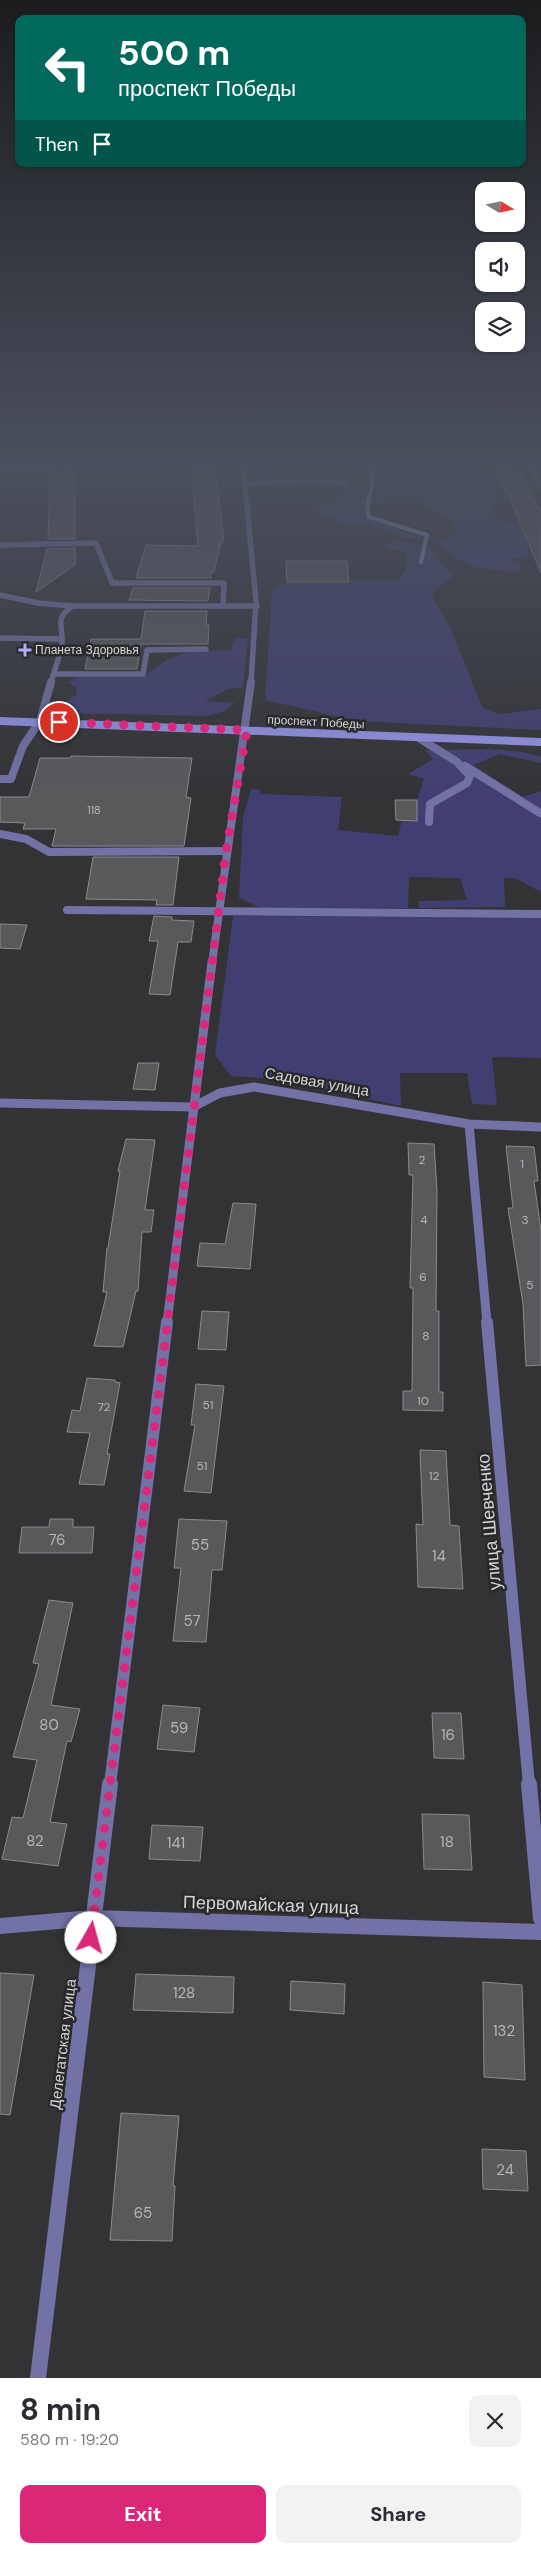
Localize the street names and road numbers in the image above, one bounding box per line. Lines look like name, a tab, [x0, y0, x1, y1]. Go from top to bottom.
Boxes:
street label: проспект Победы	[267, 711, 365, 733]
street label: Садовая улица	[263, 1063, 372, 1101]
street label: улица Шевченко	[471, 1453, 507, 1591]
street label: Первомайская улица	[183, 1890, 360, 1920]
street label: Делегатская улица	[45, 1977, 81, 2110]

